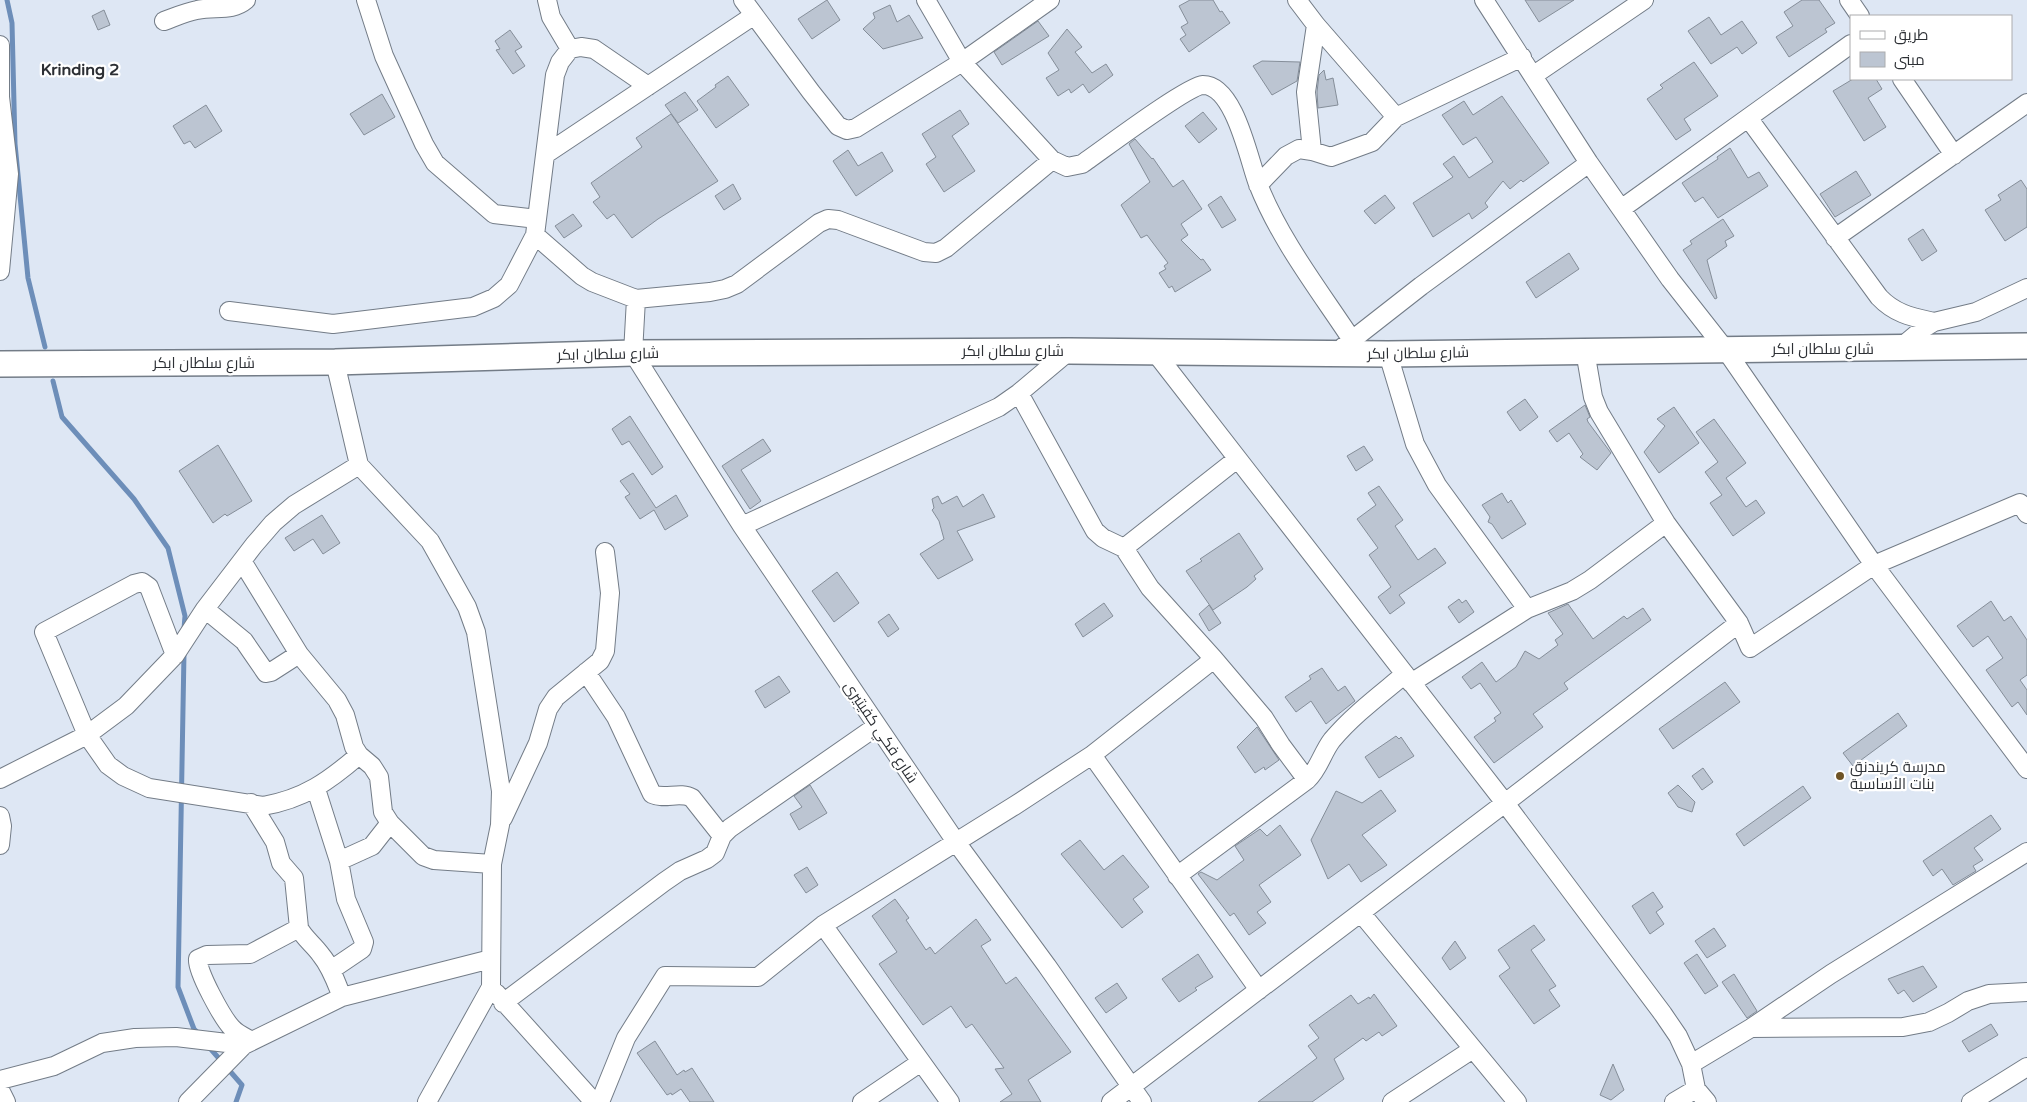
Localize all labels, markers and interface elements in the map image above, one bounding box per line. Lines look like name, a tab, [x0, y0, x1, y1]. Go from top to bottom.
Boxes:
legend	[1850, 15, 2012, 80]
text: طريق	[1894, 26, 1928, 45]
text: مبنى	[1894, 51, 1925, 70]
district label: Krinding 2	[41, 60, 119, 80]
street label: شارع سلطان ابكر	[1771, 340, 1874, 360]
street label: شارع سلطان ابكر	[961, 342, 1064, 362]
street label: شارع سلطان ابكر	[1366, 343, 1469, 365]
street label: شارع سلطان ابكر	[556, 344, 659, 366]
street label: شارع سلطان ابكر	[152, 354, 255, 374]
street label: شارع فكي كفيتيرى	[838, 678, 922, 788]
place label: مدرسة كريندنق بنات الأساسية	[1850, 758, 1946, 793]
marker: مدرسة كريندنق بنات الأساسية	[1834, 770, 1846, 782]

